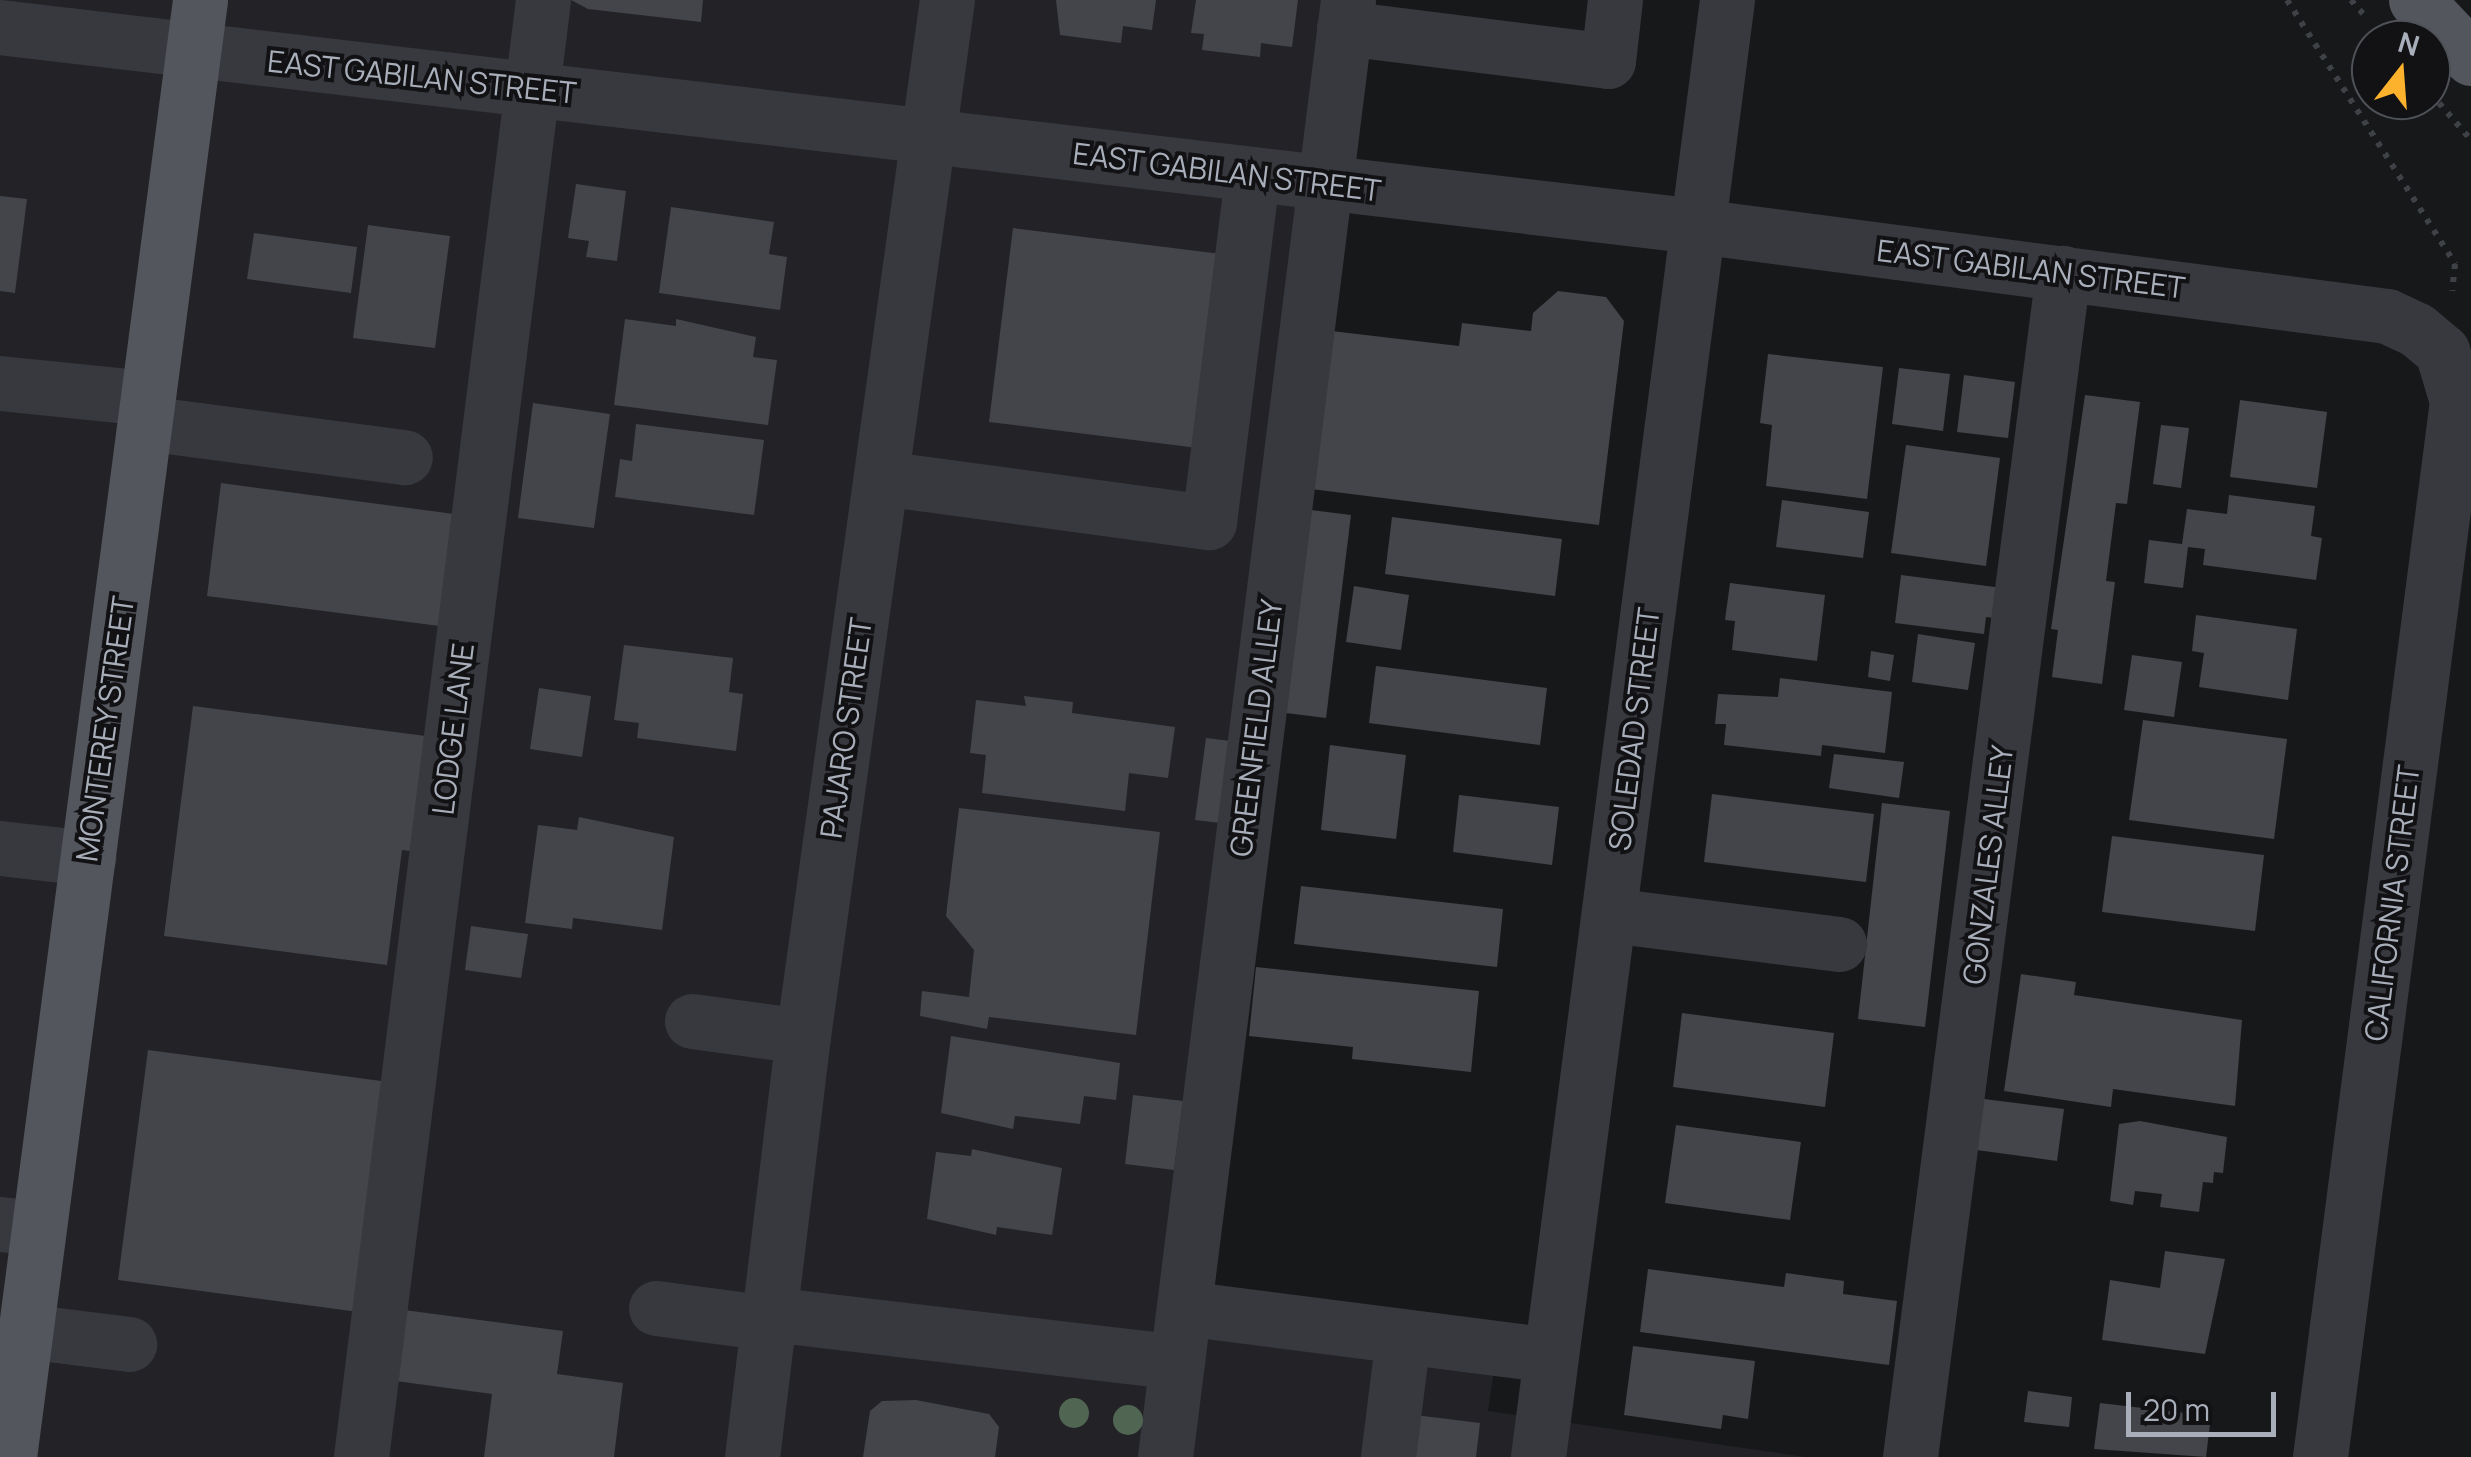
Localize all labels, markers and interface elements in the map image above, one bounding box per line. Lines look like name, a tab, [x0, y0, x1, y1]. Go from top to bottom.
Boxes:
north arrow	[2351, 20, 2451, 120]
text: N	[2394, 22, 2424, 64]
street label: EAST GABILAN STREET	[265, 43, 579, 111]
street label: EAST GABILAN STREET	[1070, 135, 1384, 209]
street label: EAST GABILAN STREET	[1874, 232, 2188, 306]
street label: MONTEREY STREET	[68, 594, 142, 864]
street label: GREENFIELD ALLEY	[1222, 597, 1290, 859]
street label: SOLEDAD STREET	[1601, 605, 1667, 853]
street label: PAJARO STREET	[813, 616, 879, 840]
street label: LODGE LANE	[425, 641, 481, 817]
street label: GONZALES ALLEY	[1955, 744, 2021, 986]
street label: CALIFORNIA STREET	[2357, 763, 2427, 1043]
scale bar	[2131, 1372, 2281, 1434]
text: 20 m	[2143, 1389, 2210, 1430]

